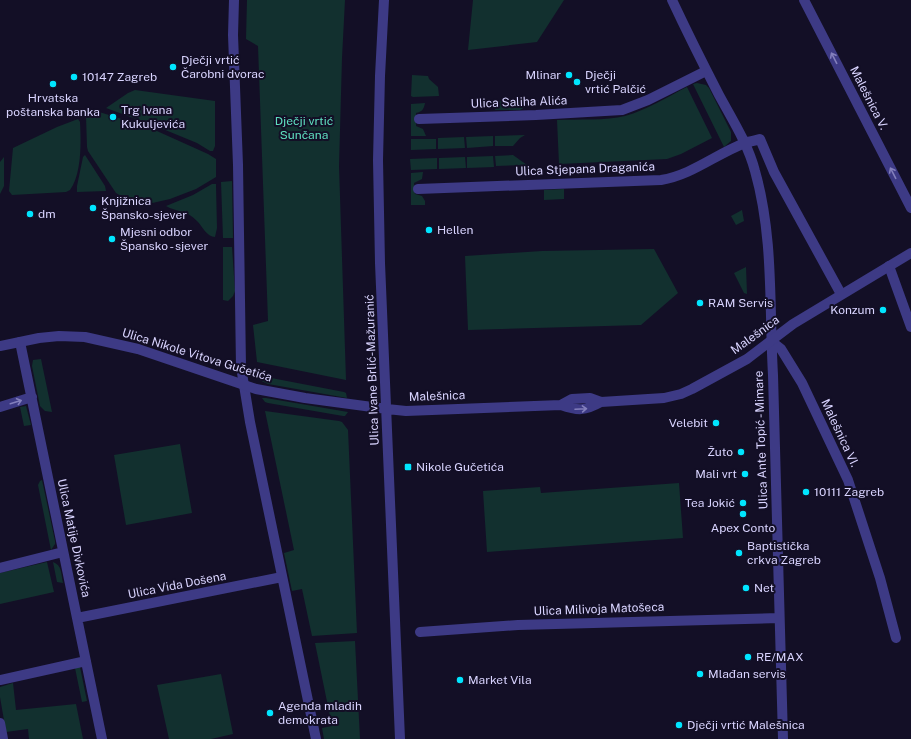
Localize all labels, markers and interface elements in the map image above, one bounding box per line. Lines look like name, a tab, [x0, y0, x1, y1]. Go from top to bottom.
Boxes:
one-way arrow	[829, 52, 837, 64]
place label: Dječji vrtić Čarobni dvorac	[181, 53, 265, 81]
marker: Dječji vrtić Čarobni dvorac	[168, 62, 178, 72]
street label: Malešnica V.	[847, 64, 891, 132]
place label: Mlinar	[526, 68, 561, 82]
place label: Dječji vrtić Palčić	[585, 68, 646, 96]
place label: 10147 Zagreb	[82, 70, 157, 84]
marker: Mlinar	[564, 70, 574, 80]
marker: 10147 Zagreb	[69, 72, 79, 82]
marker: Dječji vrtić Palčić	[572, 77, 582, 87]
marker: Hrvatska poštanska banka	[48, 79, 58, 89]
place label: Hrvatska poštanska banka	[6, 91, 100, 119]
street label: Ulica Saliha Alića	[470, 93, 568, 111]
place label: Trg Ivana Kukuljevića	[121, 103, 185, 131]
marker: Trg Ivana Kukuljevića	[108, 112, 118, 122]
park label: Dječji vrtić Sunčana	[275, 114, 333, 142]
street label: Ulica Stjepana Draganića	[515, 160, 655, 178]
one-way arrow	[889, 167, 896, 179]
place label: Knjižnica Špansko-sjever	[101, 194, 187, 222]
marker: Knjižnica Špansko-sjever	[88, 203, 98, 213]
place label: dm	[38, 207, 56, 221]
marker: dm	[25, 209, 35, 219]
place label: Hellen	[437, 223, 473, 237]
place label: Mjesni odbor Špansko - sjever	[120, 225, 209, 253]
marker: Hellen	[424, 225, 434, 235]
marker: Mjesni odbor Špansko - sjever	[107, 234, 117, 244]
street label: Ulica Ivane Brlić-Mažuranić	[362, 294, 382, 446]
place label: RAM Servis	[708, 296, 773, 310]
marker: RAM Servis	[695, 298, 705, 308]
place label: Konzum	[830, 303, 875, 317]
marker: Konzum	[878, 305, 888, 315]
street label: Malešnica	[728, 313, 782, 357]
street label: Ulica Nikole Vitova Gučetića	[120, 325, 274, 385]
street label: Ulica Ante Topić - Mimare	[752, 370, 770, 510]
street label: Malešnica	[409, 388, 465, 404]
street label: Malešnica VI.	[818, 397, 862, 469]
one-way arrow	[9, 398, 22, 405]
one-way arrow	[574, 405, 587, 413]
place label: Velebit	[669, 416, 708, 430]
marker: Velebit	[711, 418, 721, 428]
place label: Žuto	[707, 445, 733, 459]
marker: Žuto	[736, 447, 746, 457]
place label: Nikole Gučetića	[416, 460, 504, 474]
marker: Nikole Gučetića	[403, 462, 413, 472]
place label: Mali vrt	[695, 467, 737, 481]
marker: Mali vrt	[740, 469, 750, 479]
street label: Ulica Matije Divkovića	[55, 477, 93, 599]
place label: 10111 Zagreb	[814, 485, 884, 499]
marker: 10111 Zagreb	[801, 487, 811, 497]
place label: Tea Jokić	[685, 496, 735, 510]
marker: Tea Jokić	[738, 498, 748, 508]
marker: Apex Conto	[738, 509, 748, 519]
place label: Apex Conto	[711, 521, 776, 535]
place label: Baptistička crkva Zagreb	[747, 539, 821, 567]
marker: Baptistička crkva Zagreb	[734, 548, 744, 558]
street label: Ulica Vida Došena	[127, 569, 227, 601]
place label: Net	[754, 581, 774, 595]
marker: Net	[741, 583, 751, 593]
street label: Ulica Milivoja Matošeca	[533, 600, 665, 618]
place label: RE/MAX	[756, 650, 803, 664]
marker: RE/MAX	[743, 652, 753, 662]
place label: Mlađan servis	[708, 667, 786, 681]
marker: Mlađan servis	[695, 669, 705, 679]
place label: Market Vila	[468, 673, 532, 687]
marker: Market Vila	[455, 675, 465, 685]
place label: Agenda mladih demokrata	[278, 699, 362, 727]
marker: Agenda mladih demokrata	[265, 708, 275, 718]
place label: Dječji vrtić Malešnica	[687, 718, 805, 732]
marker: Dječji vrtić Malešnica	[674, 720, 684, 730]

